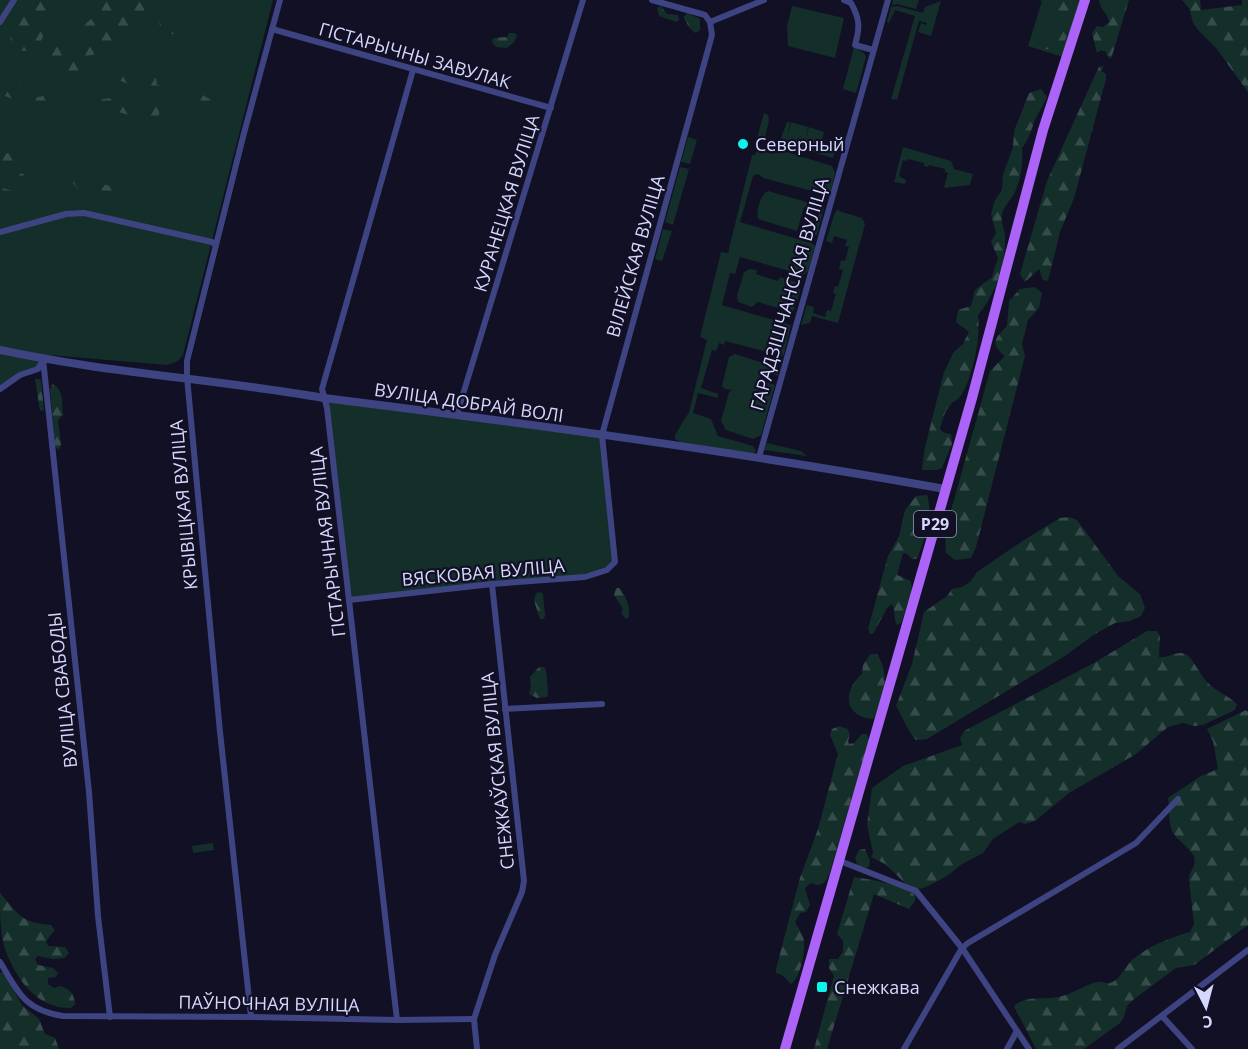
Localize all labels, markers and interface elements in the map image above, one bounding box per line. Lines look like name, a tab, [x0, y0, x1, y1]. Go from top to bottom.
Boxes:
street label: ГІСТАРЫЧНЫ ЗАВУЛАК	[316, 16, 514, 94]
street label: КУРАНЕЦКАЯ ВУЛІЦА	[468, 111, 545, 295]
place label: Северный	[755, 132, 845, 156]
marker: Северный	[736, 137, 750, 151]
street label: ВІЛЕЙСКАЯ ВУЛІЦА	[600, 171, 670, 340]
street label: ГАРАДЗІШЧАНСКАЯ ВУЛІЦА	[744, 174, 834, 413]
street label: ВУЛІЦА ДОБРАЙ ВОЛІ	[373, 377, 565, 427]
street label: КРЫВІЦКАЯ ВУЛІЦА	[164, 418, 202, 591]
street label: ГІСТАРЫЧНАЯ ВУЛІЦА	[303, 445, 351, 638]
road number: Р29	[914, 511, 956, 537]
street label: ВЯСКОВАЯ ВУЛІЦА	[401, 553, 566, 591]
street label: ВУЛІЦА СВАБОДЫ	[42, 611, 82, 769]
street label: СНЕЖКАЎСКАЯ ВУЛІЦА	[475, 671, 519, 871]
place label: Снежкава	[834, 975, 920, 999]
north arrow	[1176, 977, 1236, 1037]
marker: Снежкава	[815, 980, 829, 994]
street label: ПАЎНОЧНАЯ ВУЛІЦА	[178, 989, 360, 1017]
text: С	[1201, 1010, 1214, 1033]

